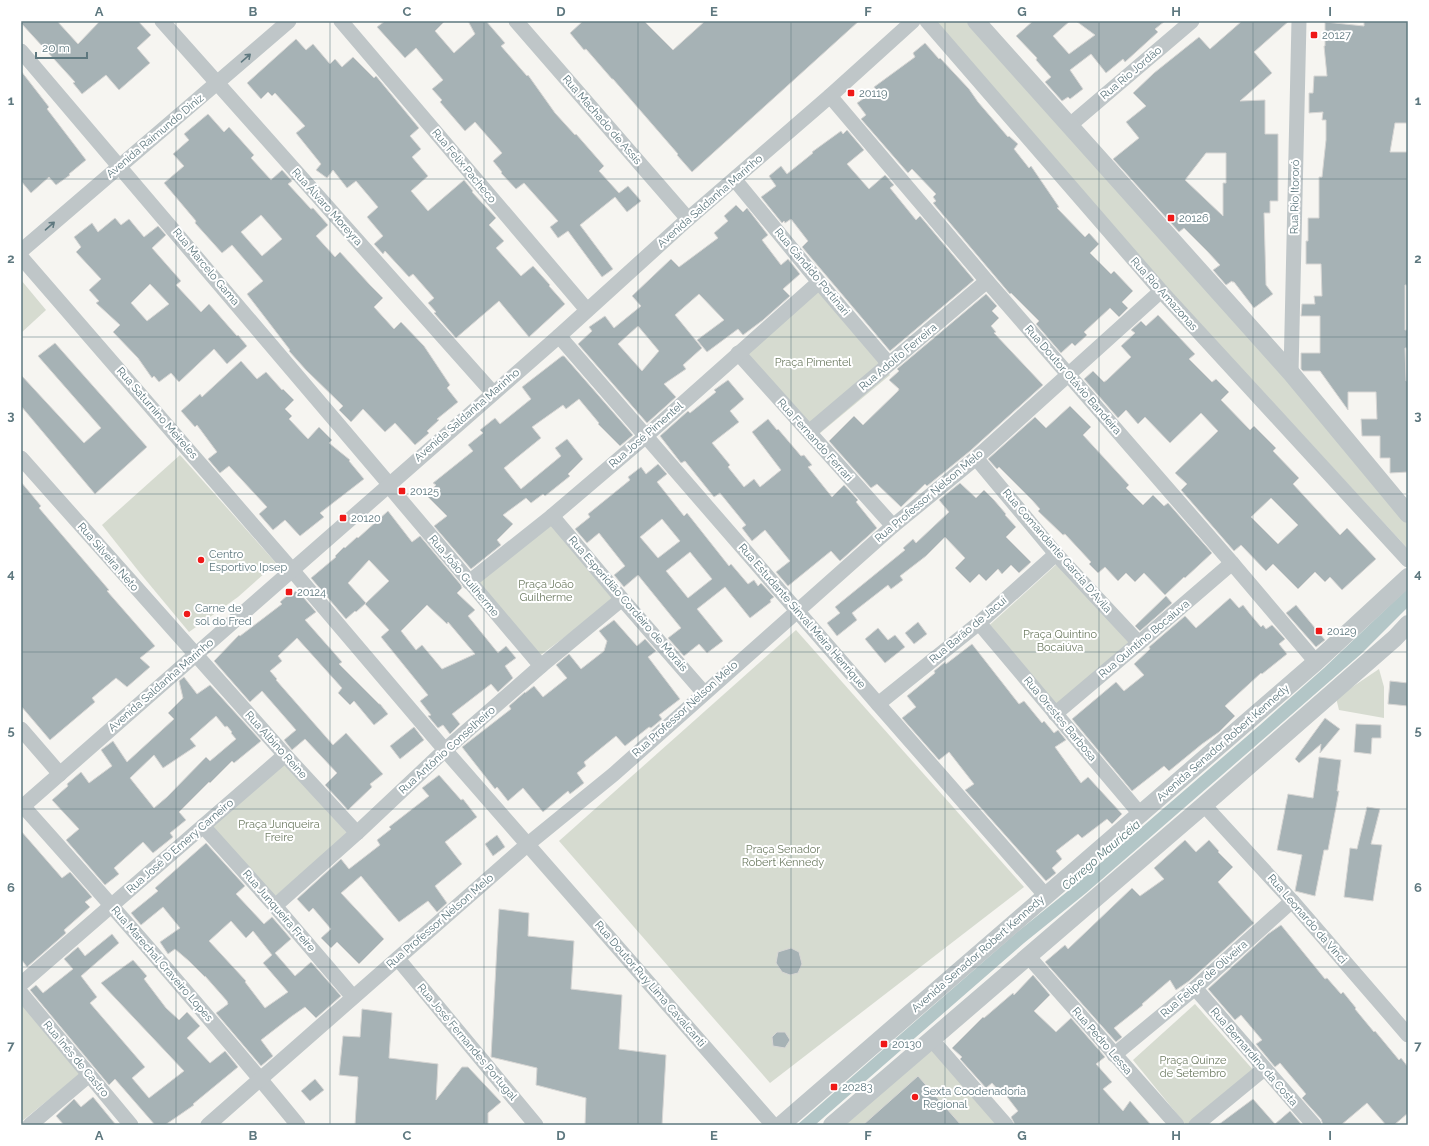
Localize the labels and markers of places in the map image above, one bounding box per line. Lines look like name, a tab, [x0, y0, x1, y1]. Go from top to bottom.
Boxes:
place label: 20127	[1322, 29, 1351, 42]
marker: 20127	[1309, 30, 1319, 40]
place label: 20119	[859, 87, 887, 100]
marker: 20119	[846, 88, 856, 98]
place label: 20126	[1179, 212, 1209, 225]
marker: 20126	[1166, 213, 1176, 223]
place label: 20125	[410, 485, 439, 498]
marker: 20125	[397, 486, 407, 496]
place label: 20120	[351, 512, 381, 525]
marker: 20120	[338, 513, 348, 523]
place label: Centro Esportivo Ipsep	[209, 548, 288, 574]
marker: Centro Esportivo Ipsep	[196, 555, 206, 565]
place label: 20124	[297, 586, 326, 599]
marker: 20124	[284, 587, 294, 597]
place label: Carne de sol do Fred	[195, 602, 252, 628]
marker: Carne de sol do Fred	[182, 609, 192, 619]
place label: 20129	[1327, 625, 1356, 638]
marker: 20129	[1314, 626, 1324, 636]
place label: 20130	[892, 1038, 922, 1051]
marker: 20130	[879, 1039, 889, 1049]
place label: 20283	[842, 1081, 873, 1094]
marker: 20283	[829, 1082, 839, 1092]
place label: Sexta Coodenadoria Regional	[923, 1085, 1026, 1111]
marker: Sexta Coodenadoria Regional	[910, 1092, 920, 1102]

